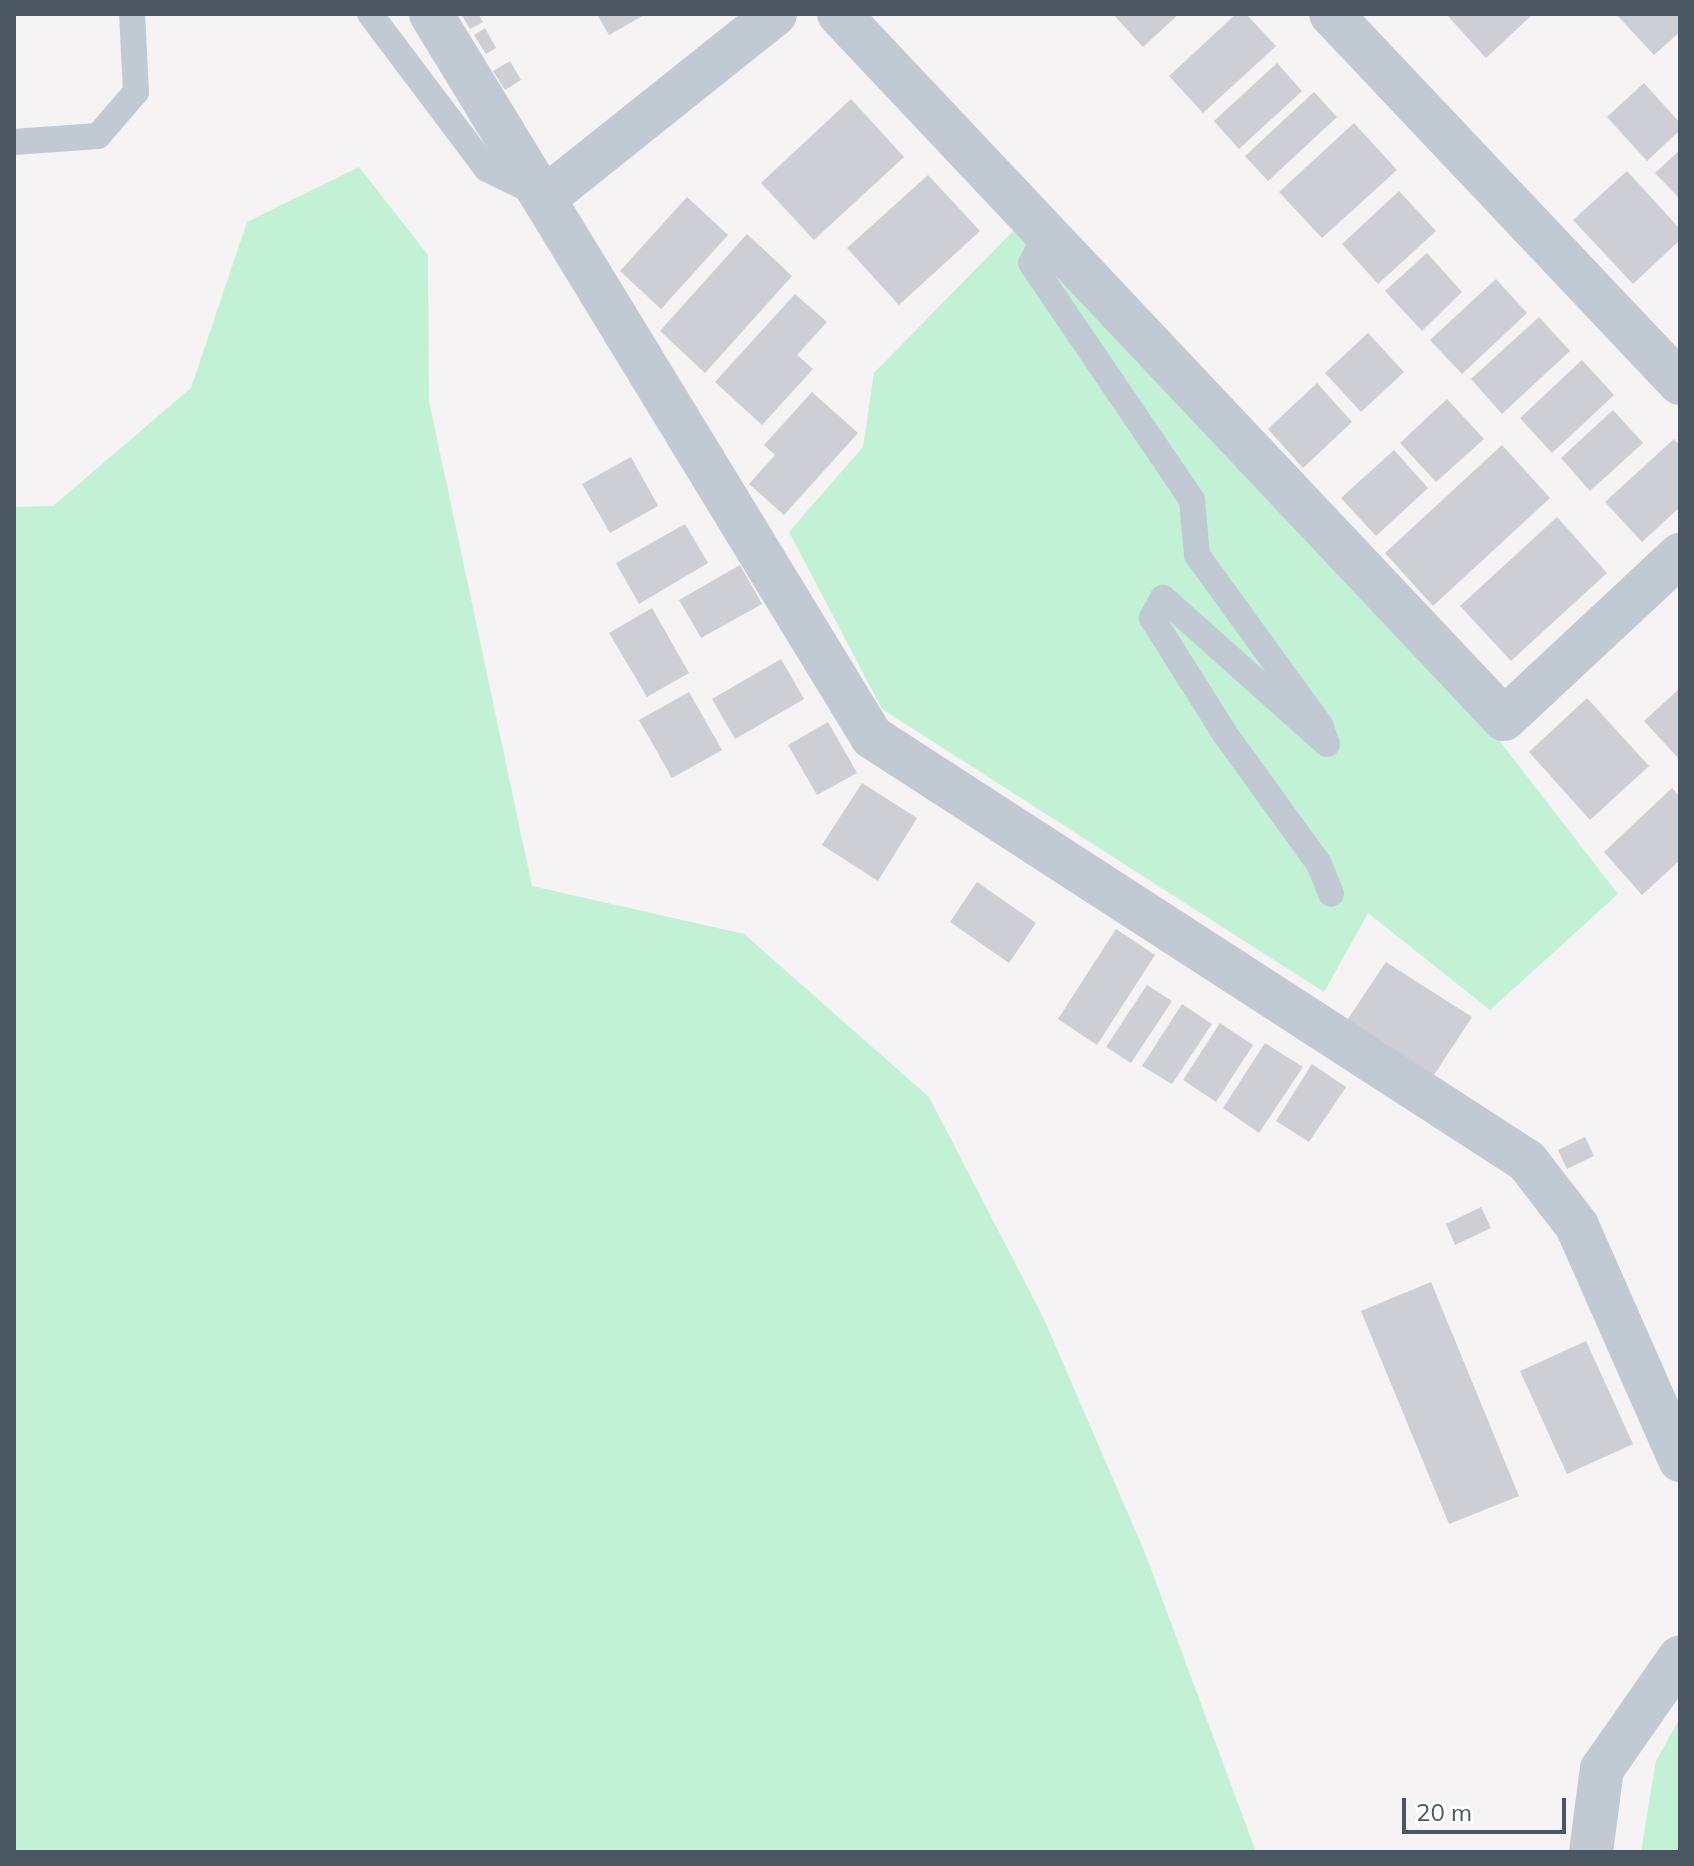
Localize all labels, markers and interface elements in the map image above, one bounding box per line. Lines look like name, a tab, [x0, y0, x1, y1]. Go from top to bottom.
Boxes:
scale bar	[1406, 1782, 1570, 1832]
text: 20 m	[1416, 1797, 1472, 1827]

